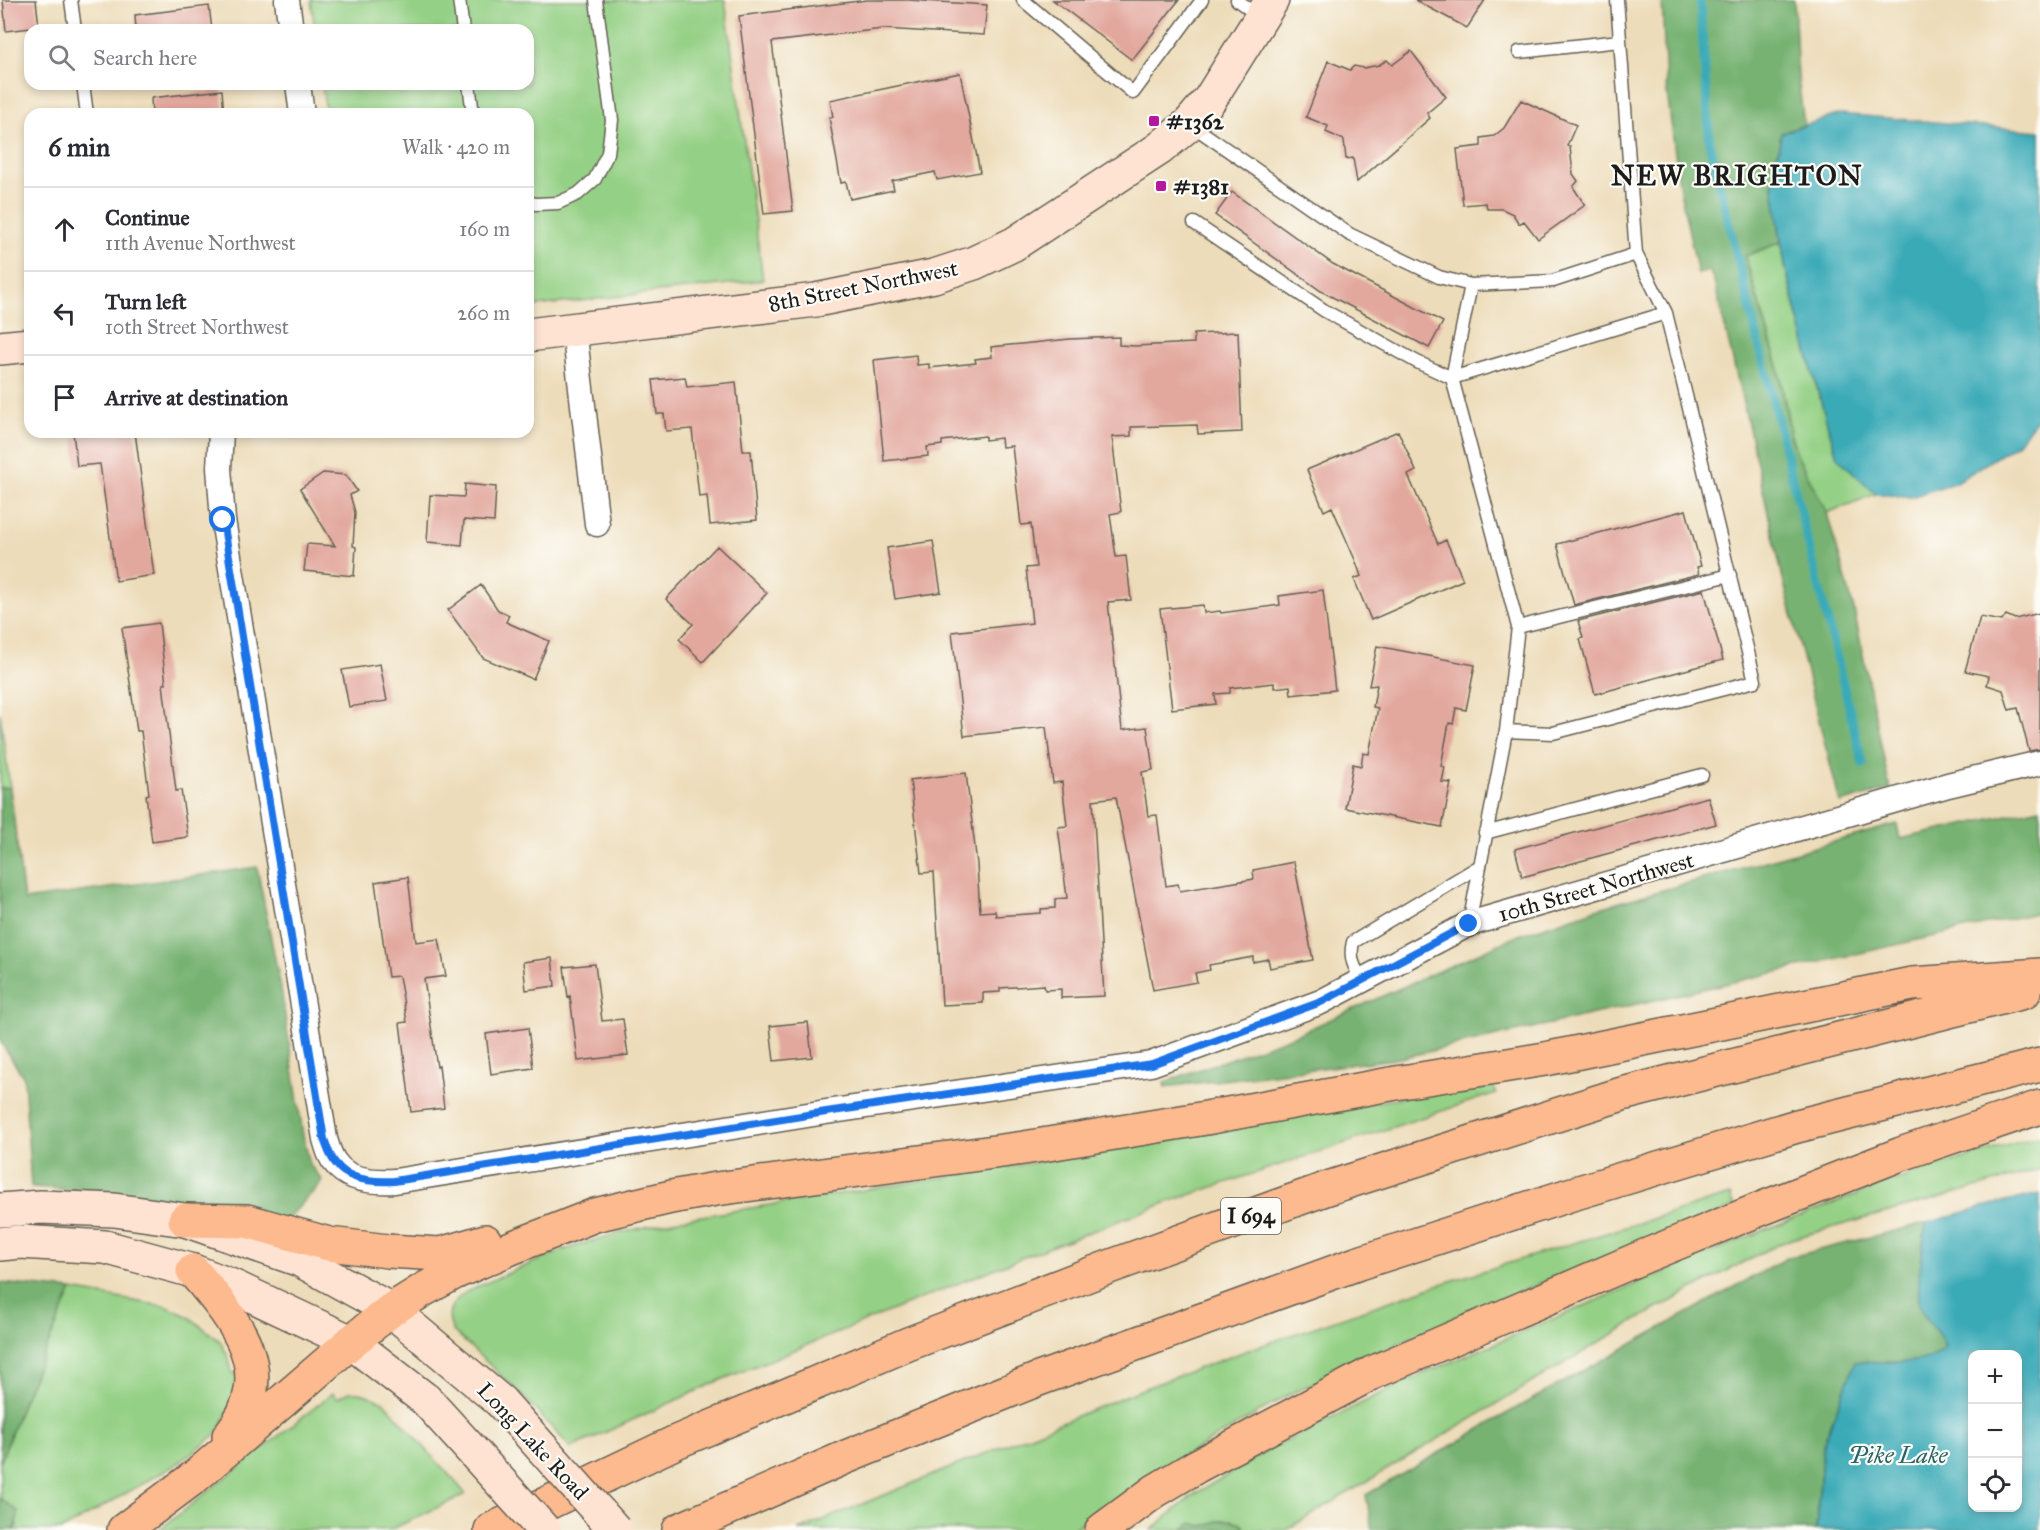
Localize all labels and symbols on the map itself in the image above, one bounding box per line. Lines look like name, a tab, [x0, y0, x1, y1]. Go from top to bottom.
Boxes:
place label: #1362	[1166, 108, 1225, 135]
marker: #1362	[1147, 114, 1161, 128]
district label: NEW BRIGHTON	[1611, 158, 1863, 193]
place label: #1381	[1173, 173, 1229, 200]
marker: #1381	[1154, 179, 1168, 193]
street label: 8th Street Northwest	[766, 254, 960, 318]
route start	[209, 506, 235, 532]
street label: 10th Street Northwest	[1495, 846, 1697, 928]
route end	[1455, 910, 1481, 936]
road number: I 694	[1221, 1198, 1281, 1234]
street label: Long Lake Road	[472, 1377, 594, 1505]
water label: Pike Lake	[1849, 1440, 1949, 1470]

